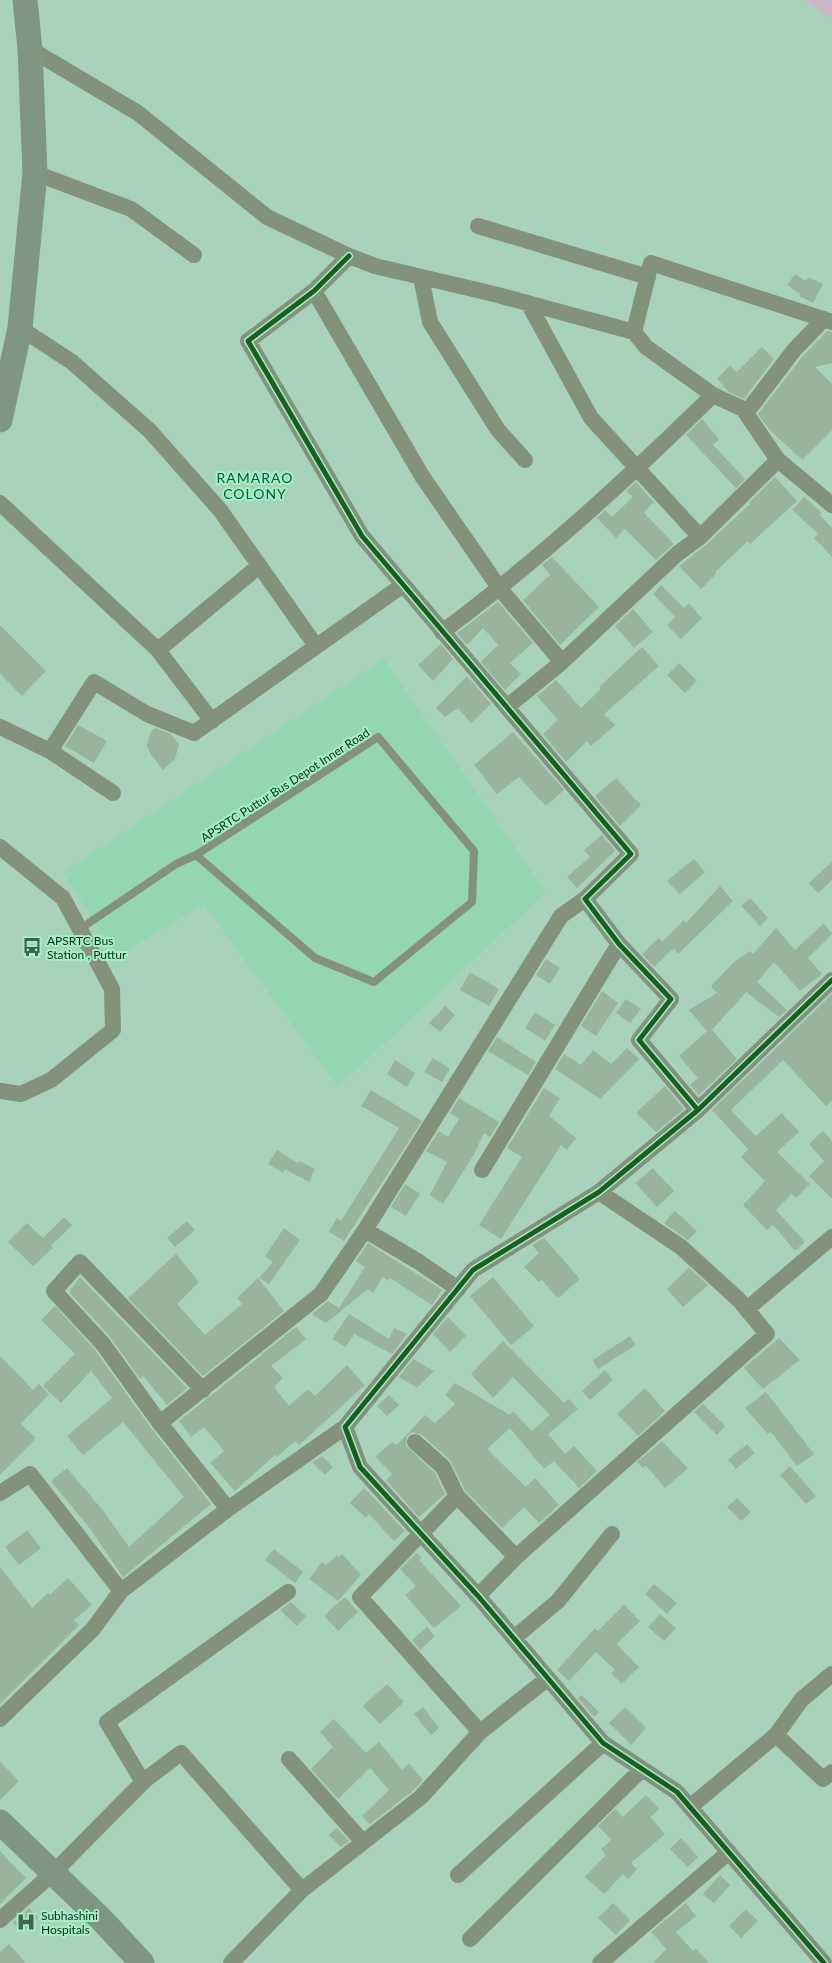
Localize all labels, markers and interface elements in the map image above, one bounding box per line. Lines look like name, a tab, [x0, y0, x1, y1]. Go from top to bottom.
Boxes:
district label: RAMARAO COLONY	[217, 469, 293, 502]
street label: APSRTC Puttur Bus Depot Inner Road	[198, 725, 372, 845]
place label: APSRTC Bus Station , Puttur	[47, 933, 127, 962]
bus stop icon: APSRTC Bus Station , Puttur	[21, 936, 43, 958]
place label: Subhashini Hospitals	[41, 1908, 98, 1937]
hospital icon: Subhashini Hospitals	[15, 1911, 37, 1933]

